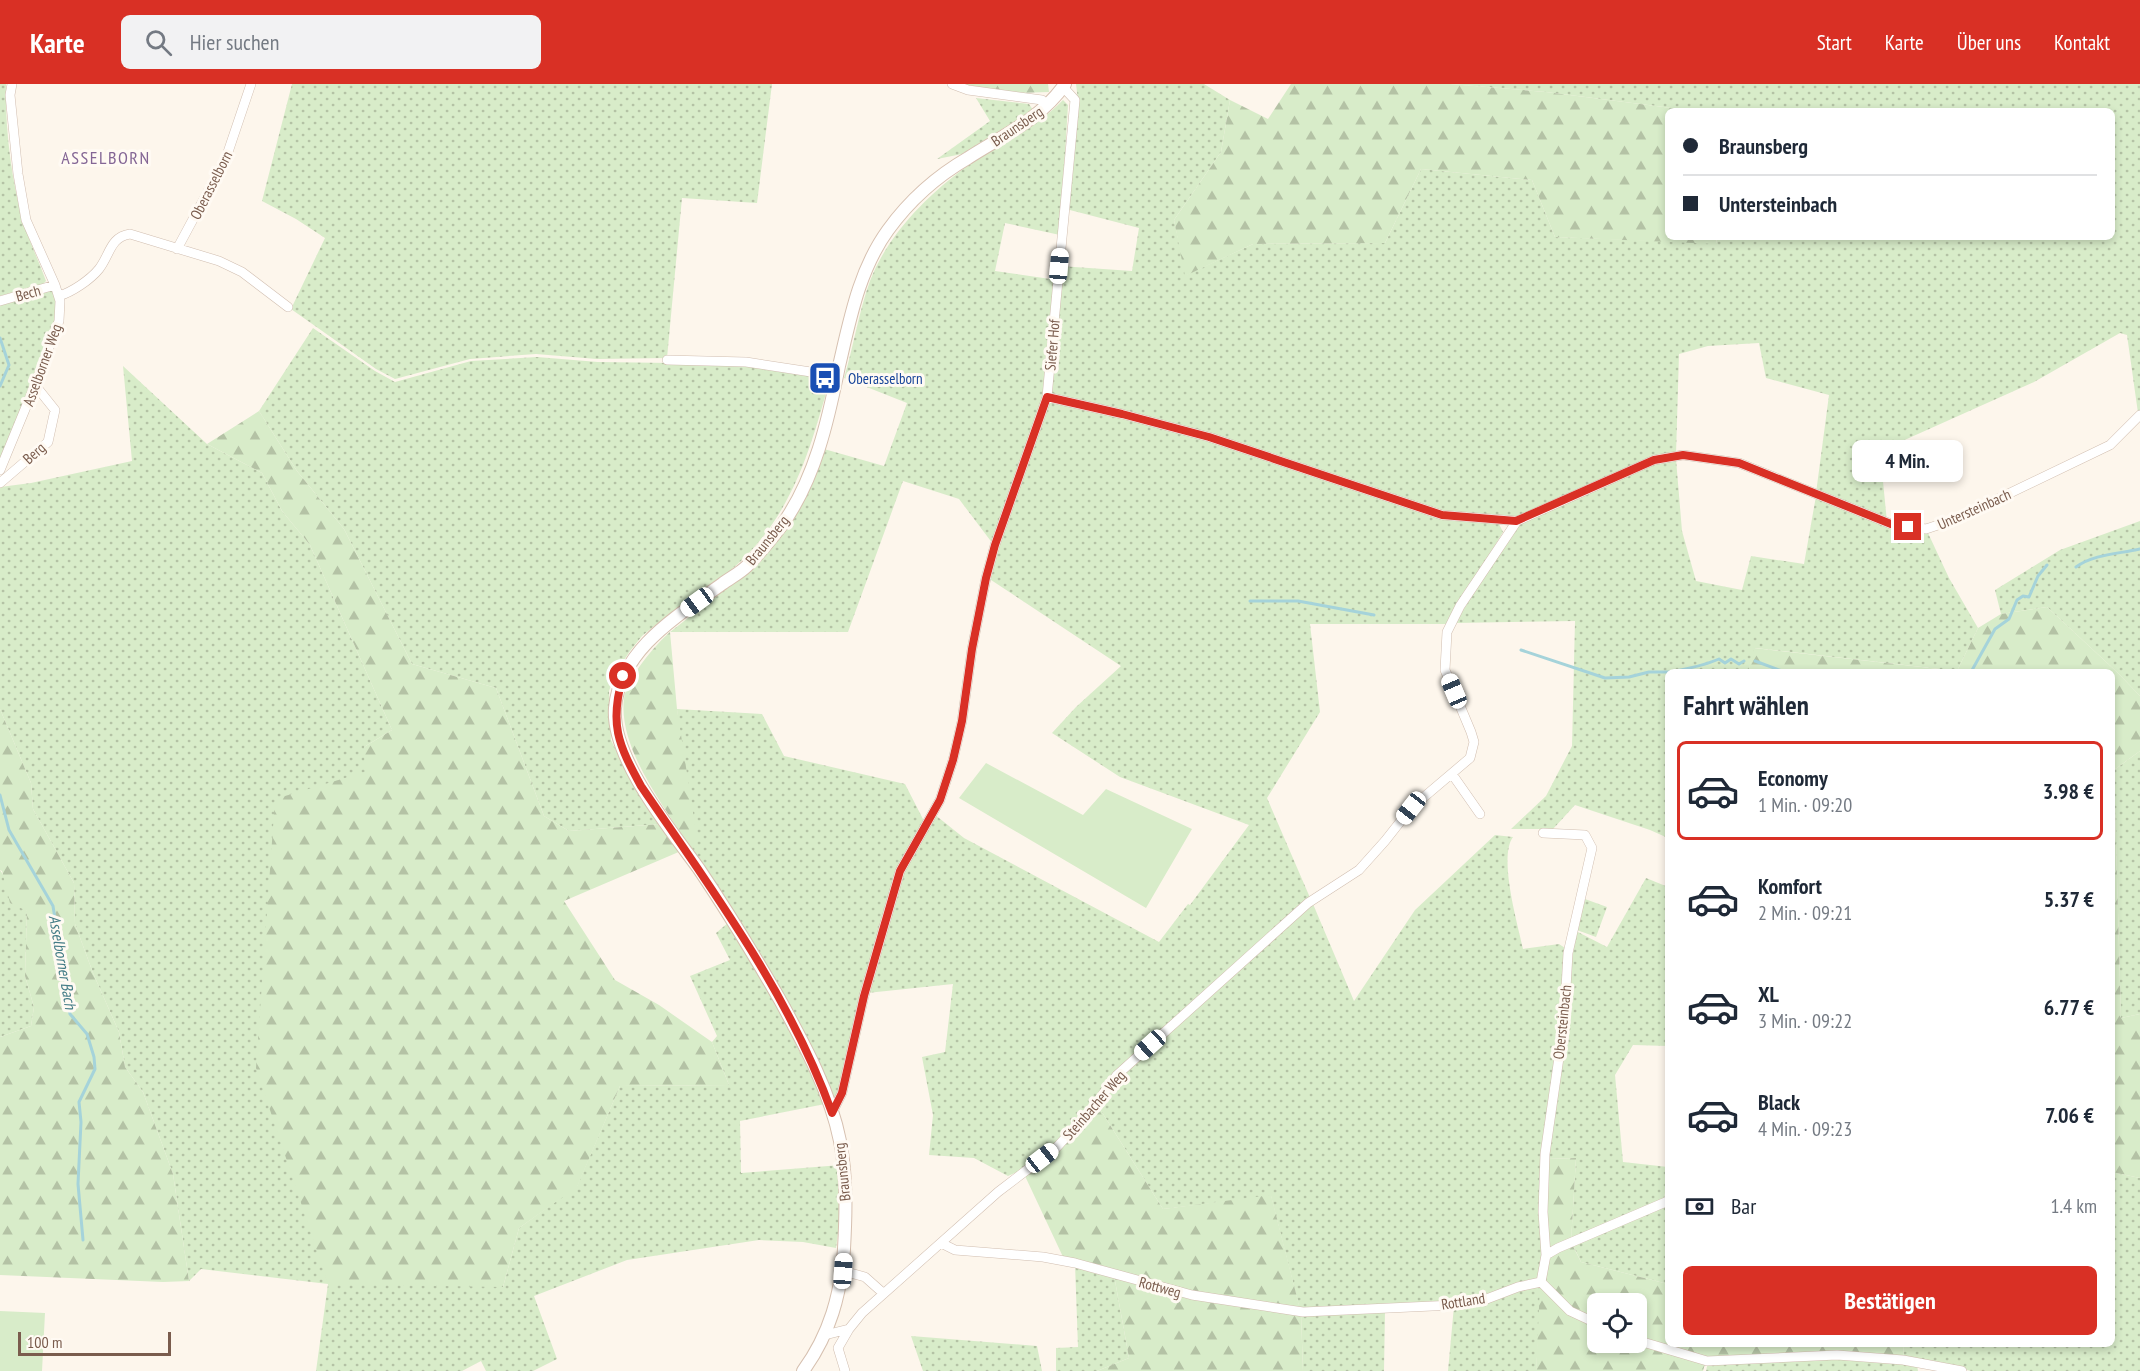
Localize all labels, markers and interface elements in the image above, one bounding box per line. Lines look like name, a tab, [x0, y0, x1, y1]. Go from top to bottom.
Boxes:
search box	[121, 15, 541, 69]
text: Karte	[30, 24, 85, 61]
icon: search	[142, 26, 175, 59]
text: Hier suchen	[190, 28, 279, 56]
text: Start	[1817, 29, 1852, 56]
text: Karte	[1885, 29, 1924, 56]
text: Über uns	[1957, 29, 2021, 56]
text: Kontakt	[2054, 29, 2110, 56]
street label: Braunsberg	[987, 102, 1047, 150]
text: Braunsberg	[1719, 132, 1808, 160]
district label: ASSELBORN	[61, 146, 151, 169]
street label: Oberasselborn	[186, 147, 236, 223]
text: Untersteinbach	[1719, 190, 1837, 218]
car	[1048, 247, 1070, 285]
street label: Bech	[13, 280, 43, 306]
street label: Siefer Hof	[1040, 317, 1064, 371]
street label: Asselborner Weg	[18, 321, 66, 409]
bus stop icon: Oberasselborn	[807, 360, 843, 396]
place label: Oberasselborn	[848, 369, 923, 388]
street label: Berg	[19, 438, 49, 468]
callout: 4 Min.	[1852, 440, 1964, 482]
text: 4 Min.	[1885, 448, 1930, 474]
street label: Untersteinbach	[1934, 484, 2014, 534]
street label: Braunsberg	[741, 511, 793, 569]
route end	[1894, 513, 1921, 540]
car	[677, 584, 717, 620]
route start	[609, 662, 636, 689]
car	[1439, 671, 1469, 711]
text: Fahrt wählen	[1683, 688, 1809, 722]
icon: car	[1686, 764, 1740, 818]
text: Economy	[1758, 764, 1828, 792]
text: 3.98 €	[2043, 777, 2094, 805]
car	[1393, 788, 1429, 828]
text: 1 Min. · 09:20	[1758, 792, 1852, 818]
icon: car	[1686, 872, 1740, 926]
text: Komfort	[1758, 872, 1822, 900]
text: 5.37 €	[2044, 885, 2094, 913]
text: 2 Min. · 09:21	[1758, 900, 1852, 926]
water label: Asselborner Bach	[45, 913, 81, 1011]
icon: car	[1686, 980, 1740, 1034]
text: XL	[1758, 980, 1779, 1008]
street label: Obersteinbach	[1549, 984, 1575, 1060]
text: 6.77 €	[2044, 993, 2094, 1021]
text: 3 Min. · 09:22	[1758, 1008, 1852, 1034]
car	[1131, 1026, 1169, 1064]
street label: Steinbacher Weg	[1059, 1066, 1129, 1144]
icon: car	[1686, 1088, 1740, 1142]
text: Black	[1758, 1088, 1800, 1116]
text: 7.06 €	[2045, 1101, 2094, 1129]
text: 4 Min. · 09:23	[1758, 1116, 1852, 1142]
car	[1022, 1140, 1062, 1176]
street label: Braunsberg	[829, 1142, 855, 1202]
icon: cash	[1683, 1190, 1716, 1223]
text: Bar	[1731, 1192, 1756, 1220]
text: 1.4 km	[2050, 1193, 2097, 1219]
car	[833, 1252, 853, 1290]
button: Bestätigen	[1683, 1266, 2097, 1335]
street label: Rottweg	[1137, 1272, 1183, 1302]
street label: Rottland	[1440, 1288, 1486, 1314]
map controls	[1587, 1293, 1647, 1353]
button: locate	[1587, 1293, 1647, 1353]
scale bar	[18, 1329, 171, 1356]
text: 100 m	[27, 1332, 62, 1352]

